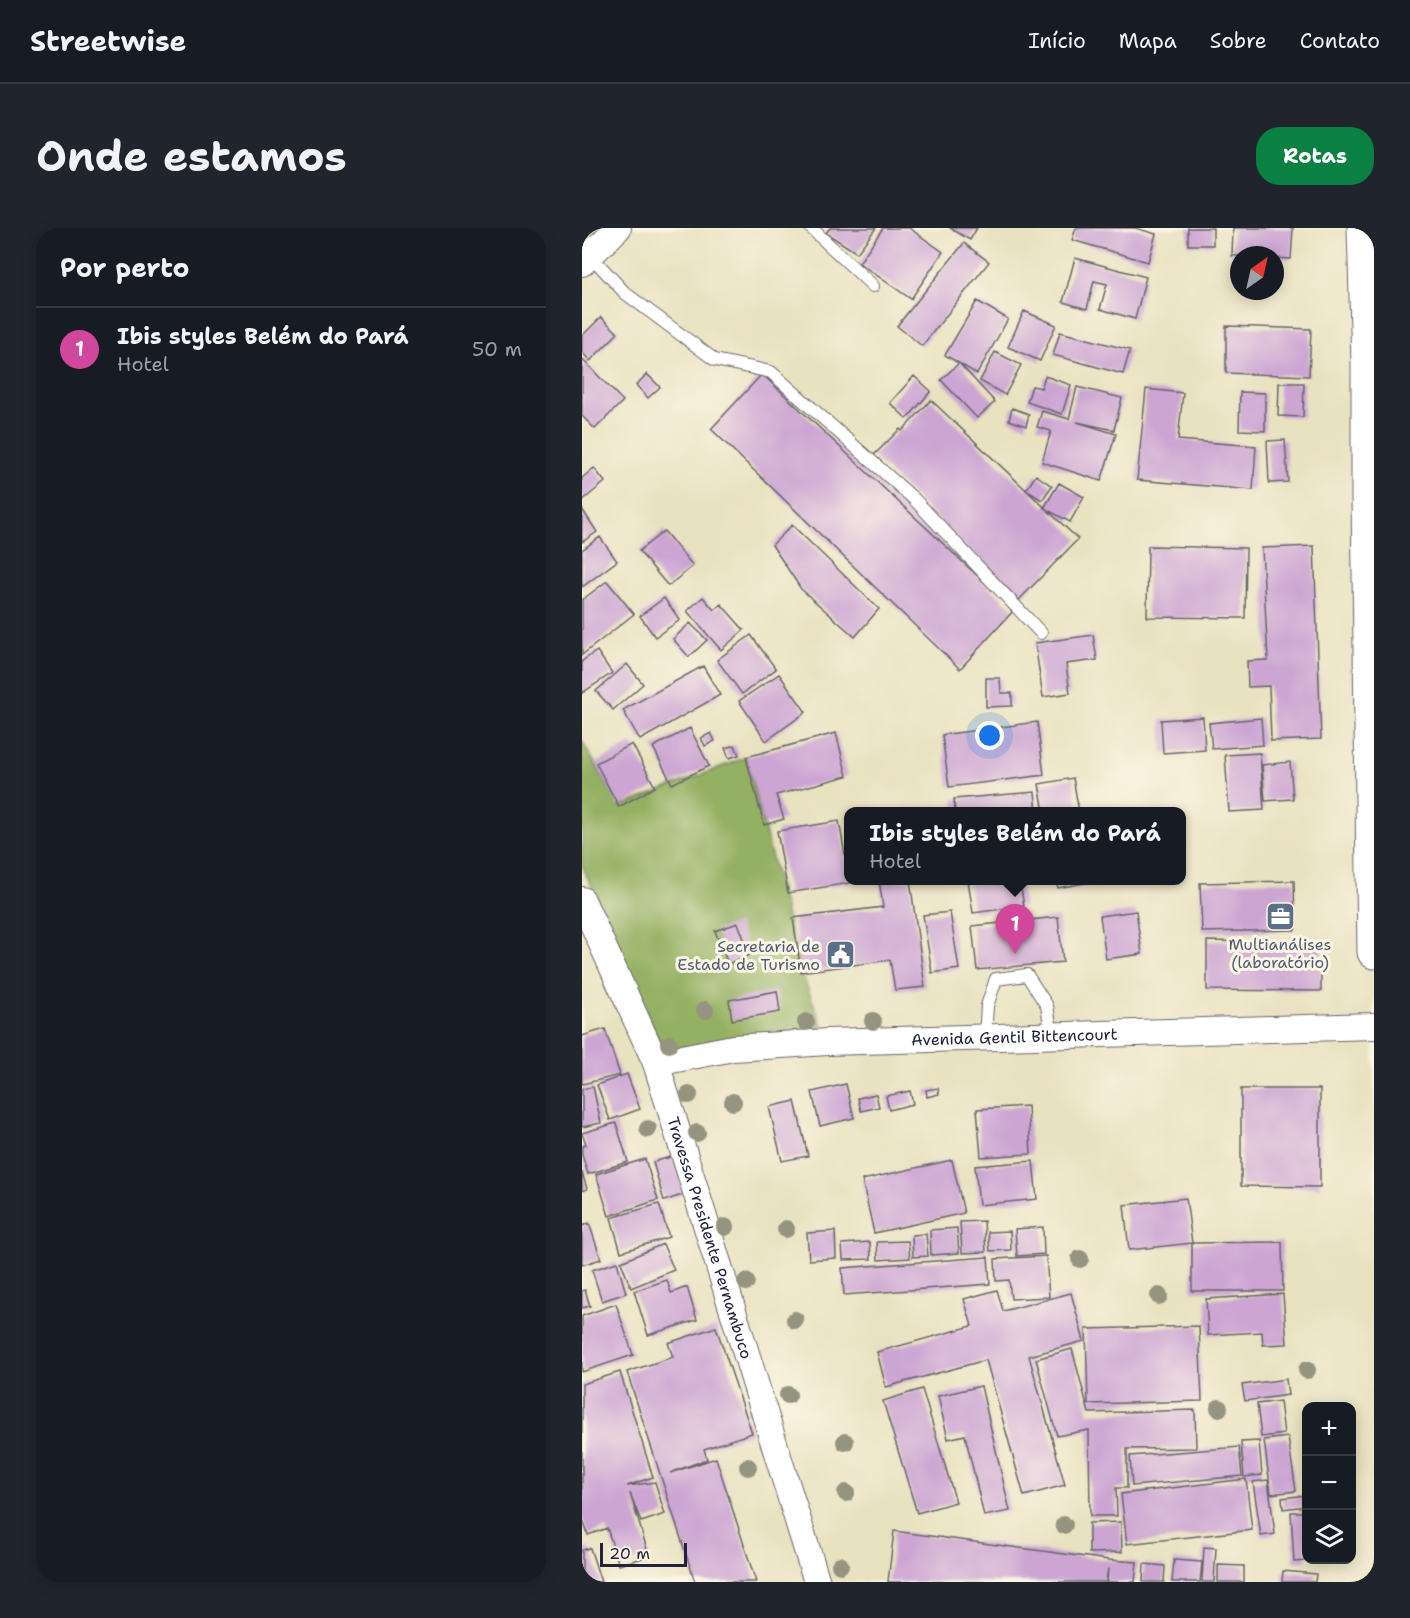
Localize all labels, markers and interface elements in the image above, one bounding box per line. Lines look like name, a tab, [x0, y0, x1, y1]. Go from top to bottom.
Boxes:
text: Streetwise	[30, 22, 186, 60]
text: Início	[1028, 27, 1086, 55]
text: Mapa	[1119, 27, 1177, 55]
text: Sobre	[1210, 27, 1267, 55]
text: Contato	[1300, 27, 1380, 55]
button: Rotas	[1256, 127, 1374, 185]
text: Onde estamos	[36, 128, 347, 184]
north arrow	[1230, 246, 1284, 300]
text: Por perto	[60, 250, 189, 285]
text: Ibis styles Belém do Pará	[117, 322, 409, 351]
text: 1	[75, 336, 84, 362]
text: 50 m	[472, 336, 522, 362]
text: Hotel	[117, 351, 169, 377]
your location	[975, 721, 1004, 750]
popup	[844, 807, 1186, 885]
text: Ibis styles Belém do Pará	[869, 819, 1161, 848]
text: Hotel	[869, 848, 921, 874]
office icon: Multianálises (laboratório)	[1264, 900, 1296, 932]
pin: 1	[996, 904, 1034, 954]
place label: Multianálises (laboratório)	[1228, 934, 1332, 973]
place label: Secretaria de Estado de Turismo	[677, 936, 820, 975]
public building icon: Secretaria de Estado de Turismo	[825, 939, 857, 971]
street label: Avenida Gentil Bittencourt	[911, 1023, 1118, 1050]
street label: Travessa Presidente Pernambuco	[663, 1114, 758, 1361]
map controls	[1302, 1402, 1356, 1564]
button: +	[1302, 1402, 1356, 1456]
button: −	[1302, 1456, 1356, 1510]
button: layers	[1302, 1510, 1356, 1564]
scale bar	[600, 1540, 687, 1568]
text: 20 m	[609, 1543, 650, 1564]

